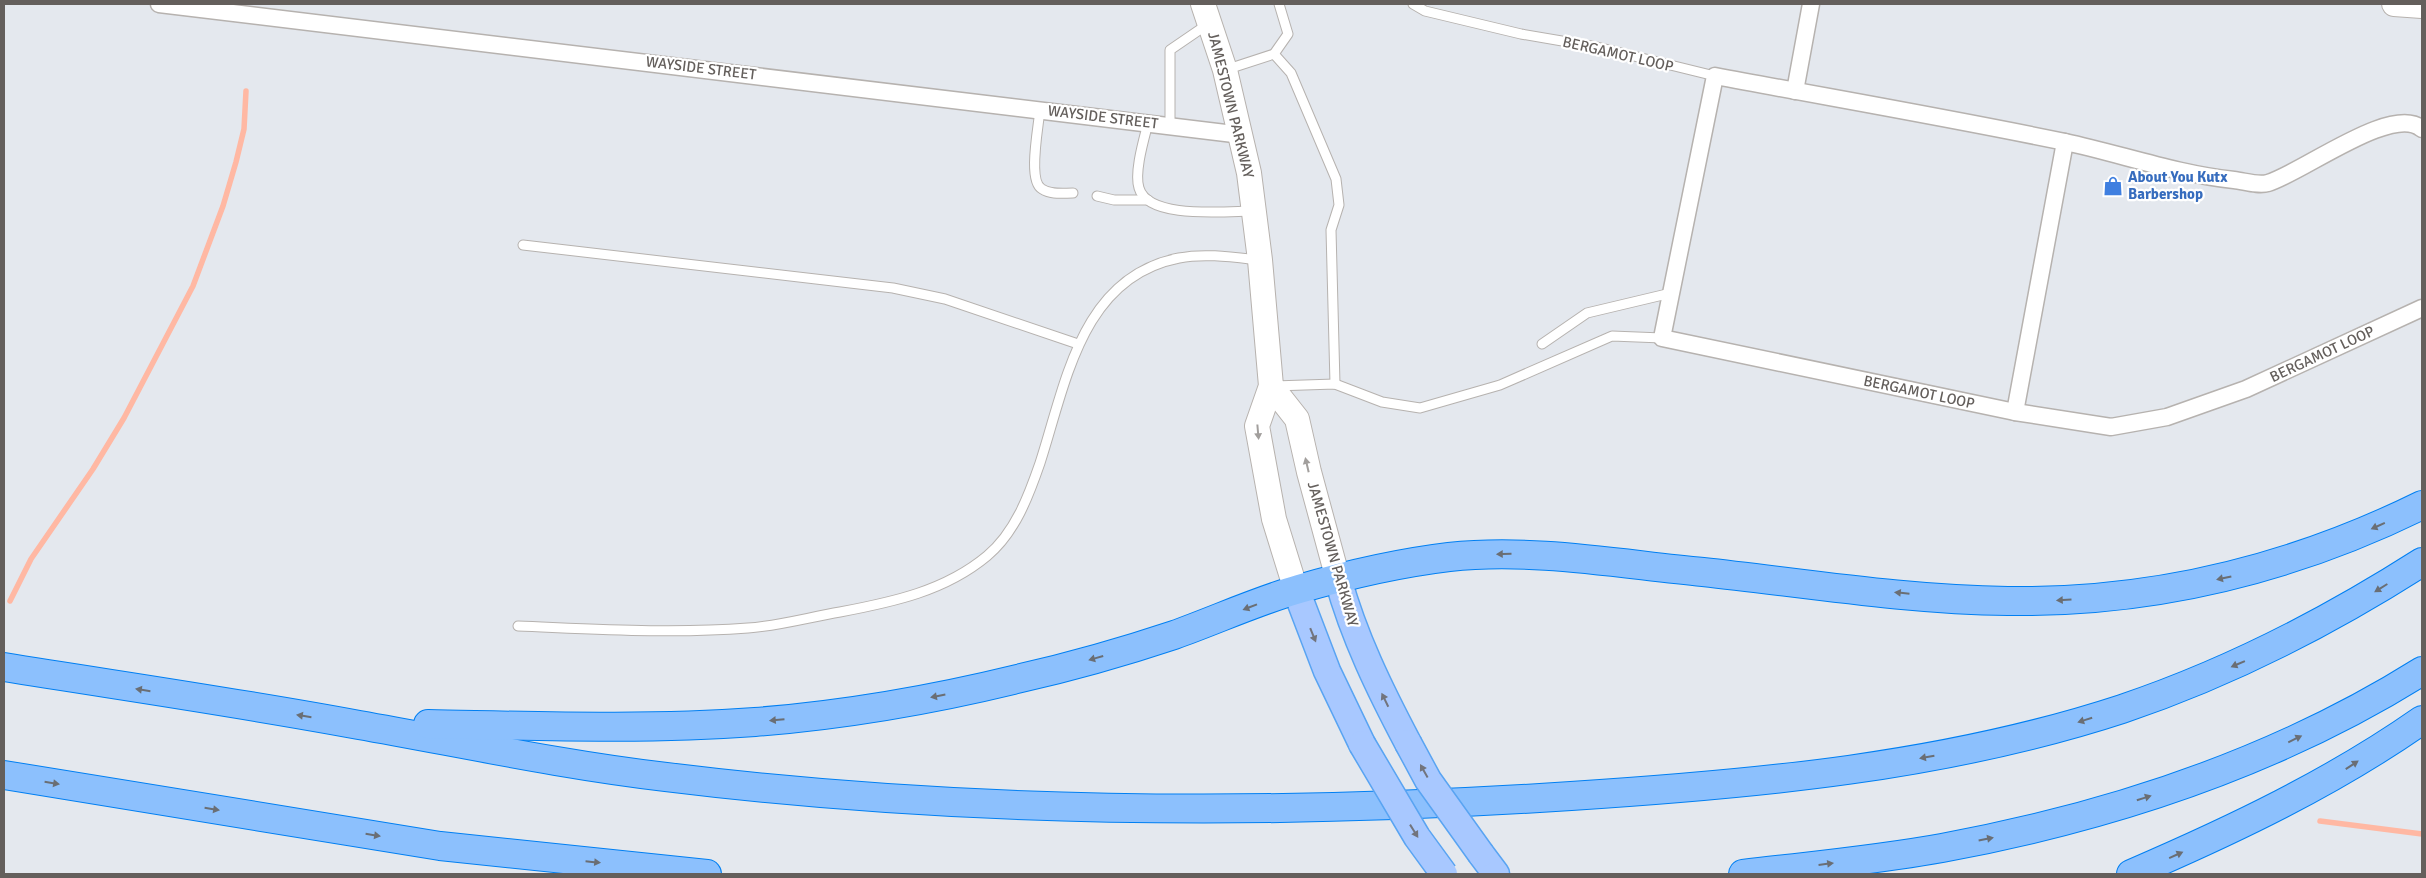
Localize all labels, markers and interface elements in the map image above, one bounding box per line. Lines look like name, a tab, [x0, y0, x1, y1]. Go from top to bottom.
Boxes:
street label: JAMESTOWN PARKWAY	[1204, 30, 1258, 180]
street label: BERGAMOT LOOP	[1561, 33, 1675, 75]
street label: WAYSIDE STREET	[645, 52, 758, 84]
street label: WAYSIDE STREET	[1047, 101, 1160, 133]
place label: About You Kutx Barbershop	[2128, 168, 2228, 203]
shop icon: About You Kutx Barbershop	[2102, 175, 2124, 197]
street label: BERGAMOT LOOP	[2267, 322, 2377, 386]
street label: BERGAMOT LOOP	[1862, 371, 1976, 413]
one-way arrow	[1255, 425, 1263, 441]
one-way arrow	[1303, 457, 1311, 472]
street label: JAMESTOWN PARKWAY	[1304, 479, 1362, 629]
one-way arrow	[2371, 523, 2385, 531]
one-way arrow	[1496, 550, 1512, 558]
one-way arrow	[2216, 574, 2232, 582]
one-way arrow	[2374, 583, 2388, 593]
one-way arrow	[1893, 589, 1909, 597]
one-way arrow	[2055, 597, 2071, 605]
one-way arrow	[1242, 603, 1257, 611]
one-way arrow	[1309, 628, 1317, 643]
one-way arrow	[1088, 655, 1103, 663]
one-way arrow	[2231, 660, 2245, 668]
one-way arrow	[135, 685, 151, 693]
one-way arrow	[1381, 692, 1389, 707]
one-way arrow	[930, 693, 946, 701]
one-way arrow	[295, 711, 311, 719]
one-way arrow	[769, 716, 785, 724]
one-way arrow	[2078, 716, 2093, 724]
one-way arrow	[2288, 735, 2302, 743]
one-way arrow	[1919, 753, 1935, 761]
one-way arrow	[2345, 761, 2359, 770]
one-way arrow	[1419, 764, 1428, 777]
one-way arrow	[44, 780, 60, 788]
one-way arrow	[2136, 794, 2151, 802]
one-way arrow	[205, 805, 221, 813]
one-way arrow	[1409, 825, 1418, 838]
one-way arrow	[365, 831, 381, 839]
one-way arrow	[1979, 835, 1994, 843]
one-way arrow	[2169, 850, 2183, 858]
one-way arrow	[585, 858, 601, 866]
one-way arrow	[1818, 860, 1834, 868]

